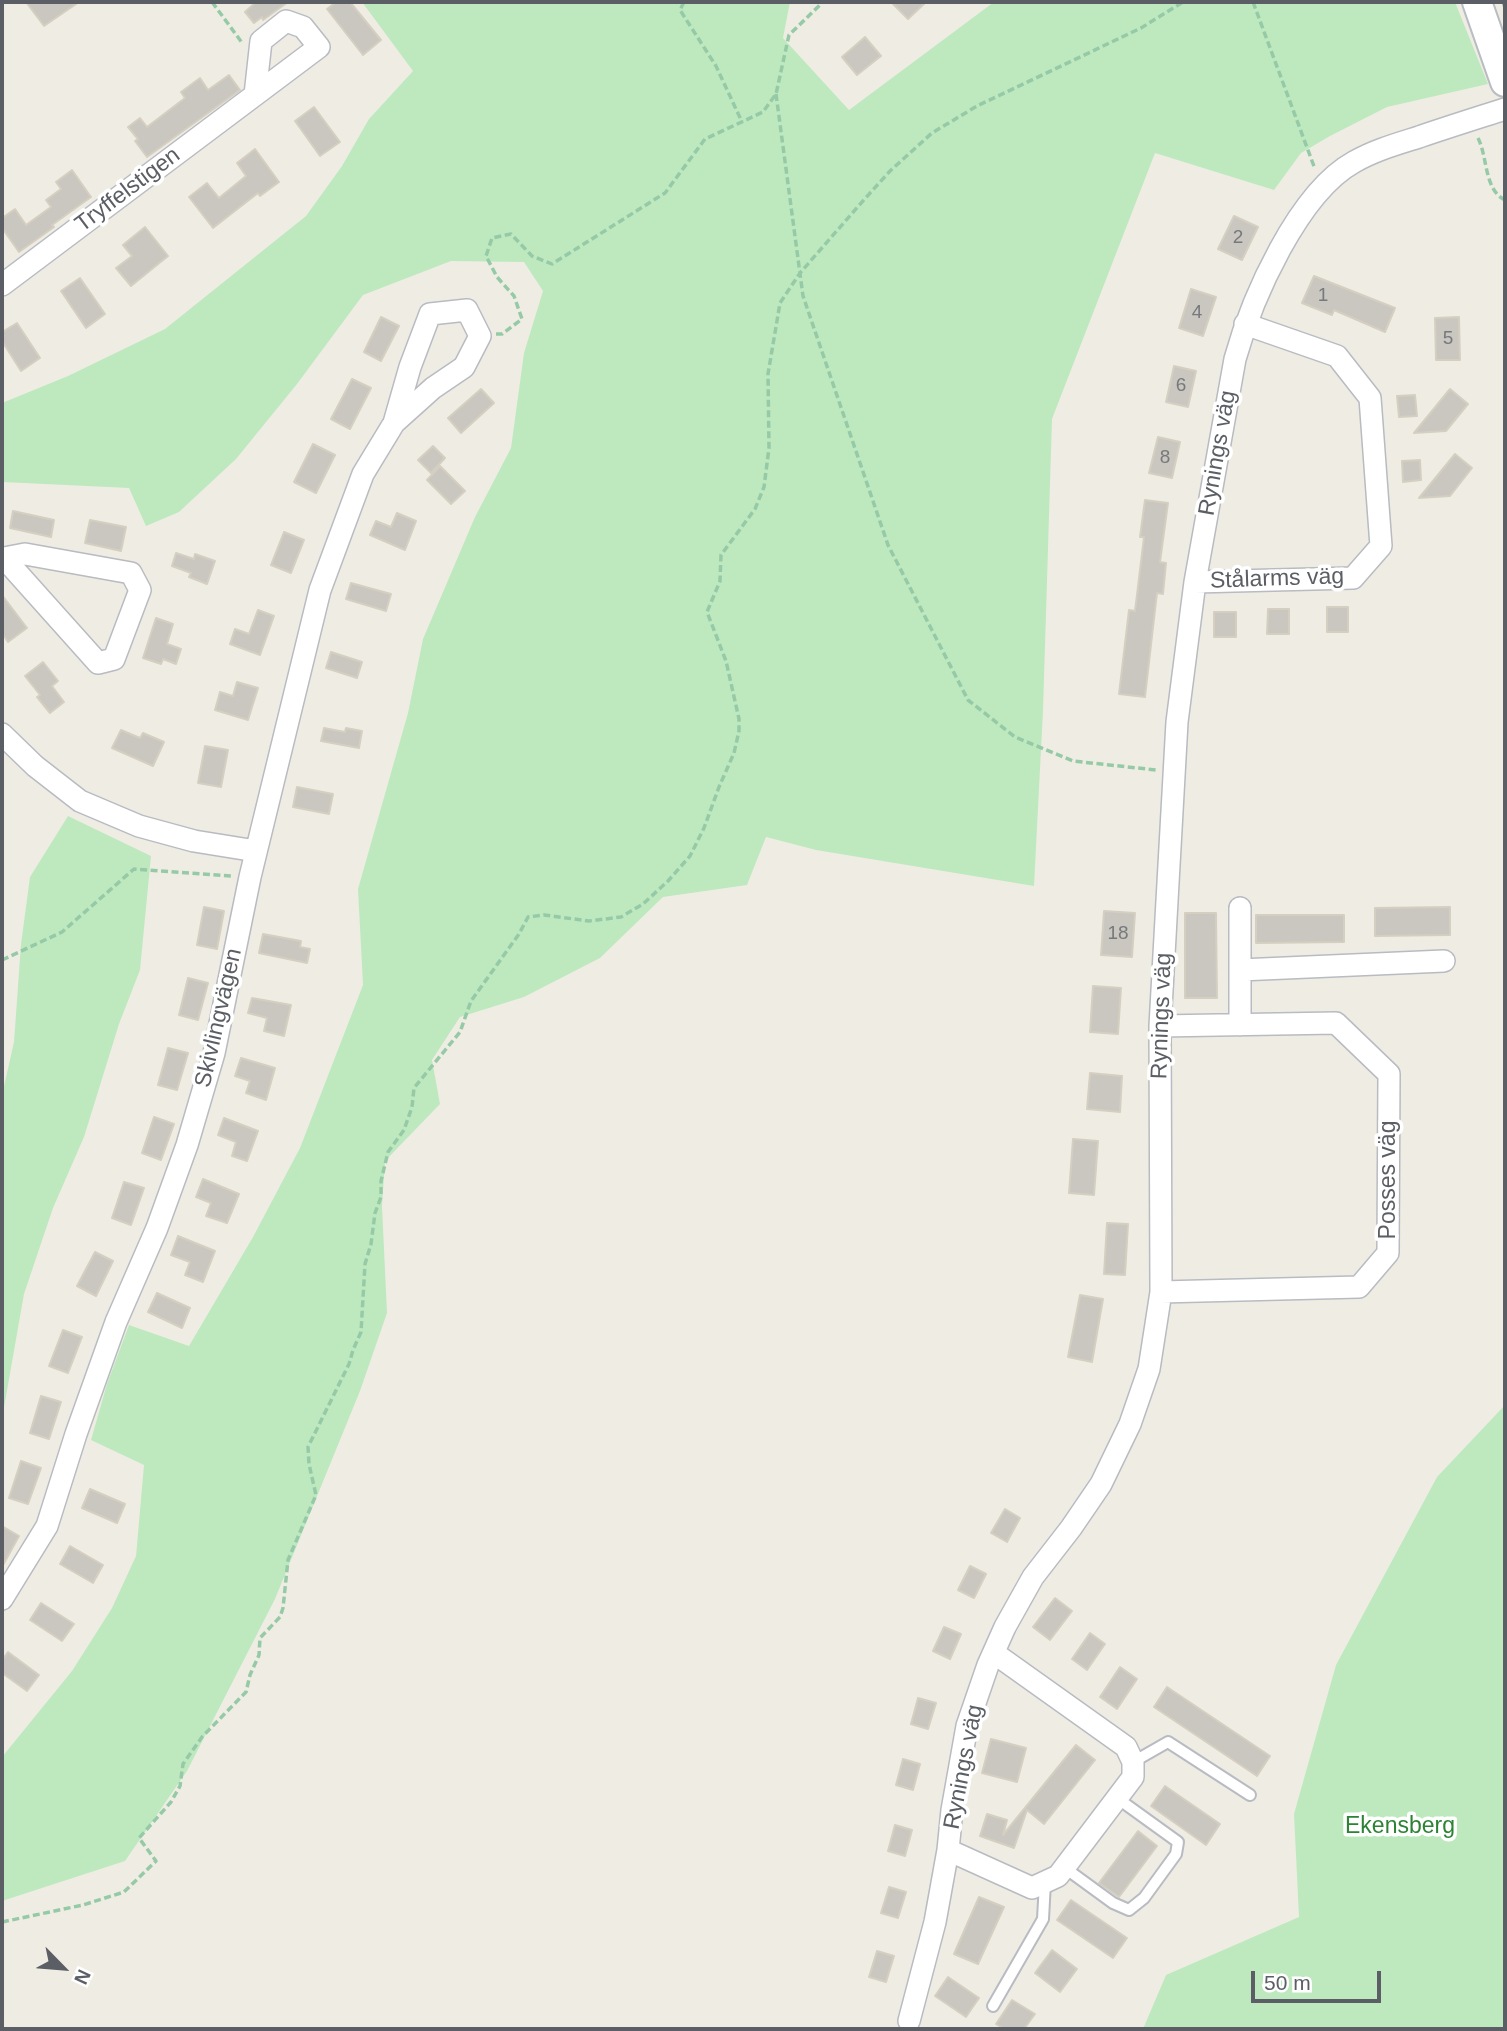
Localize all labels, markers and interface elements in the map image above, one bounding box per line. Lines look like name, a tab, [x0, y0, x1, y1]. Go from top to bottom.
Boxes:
street label: Tryffelstigen	[70, 142, 186, 238]
house number: 2	[1233, 227, 1243, 249]
house number: 1	[1318, 285, 1328, 307]
house number: 4	[1192, 302, 1202, 324]
house number: 5	[1443, 328, 1453, 350]
house number: 6	[1176, 375, 1186, 397]
street label: Rynings väg	[1193, 388, 1243, 518]
house number: 8	[1160, 447, 1170, 469]
street label: Stålarms väg	[1209, 563, 1345, 595]
house number: 18	[1107, 923, 1129, 945]
street label: Skivlingvägen	[190, 946, 248, 1090]
street label: Rynings väg	[1146, 952, 1178, 1080]
street label: Posses väg	[1375, 1121, 1403, 1239]
street label: Rynings väg	[938, 1702, 990, 1832]
park label: Ekensberg	[1345, 1813, 1455, 1841]
north arrow	[28, 1933, 98, 2003]
scale bar	[1255, 1958, 1384, 2002]
text: N	[70, 1966, 95, 1988]
text: 50 m	[1264, 1971, 1311, 1994]

